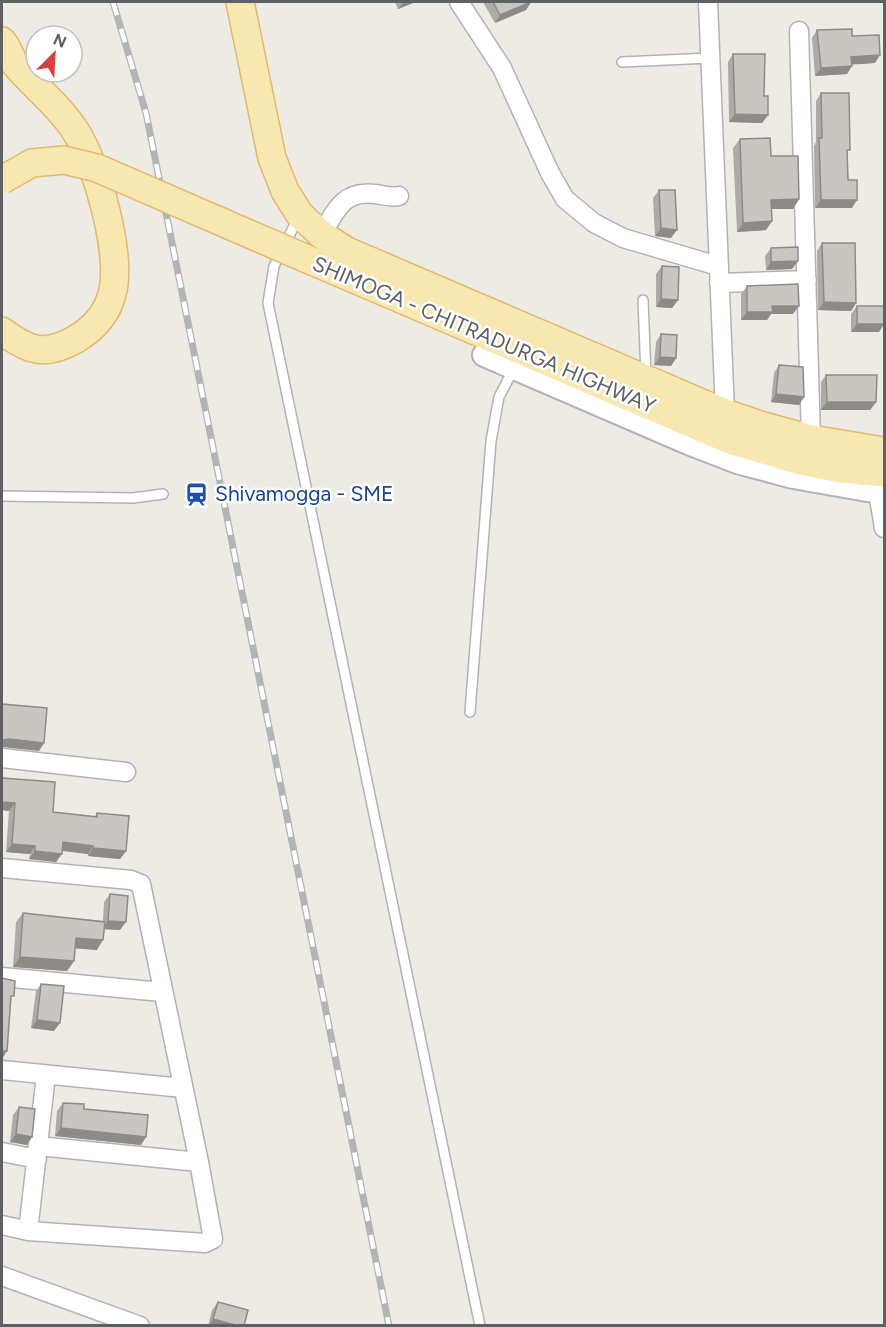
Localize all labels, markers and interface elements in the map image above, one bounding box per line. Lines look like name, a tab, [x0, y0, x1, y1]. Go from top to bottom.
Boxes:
north arrow	[24, 24, 84, 84]
text: N	[50, 30, 69, 52]
street label: SHIMOGA - CHITRADURGA HIGHWAY	[309, 251, 660, 418]
station icon: Shivamogga - SME	[184, 481, 210, 507]
place label: Shivamogga - SME	[215, 481, 394, 506]

